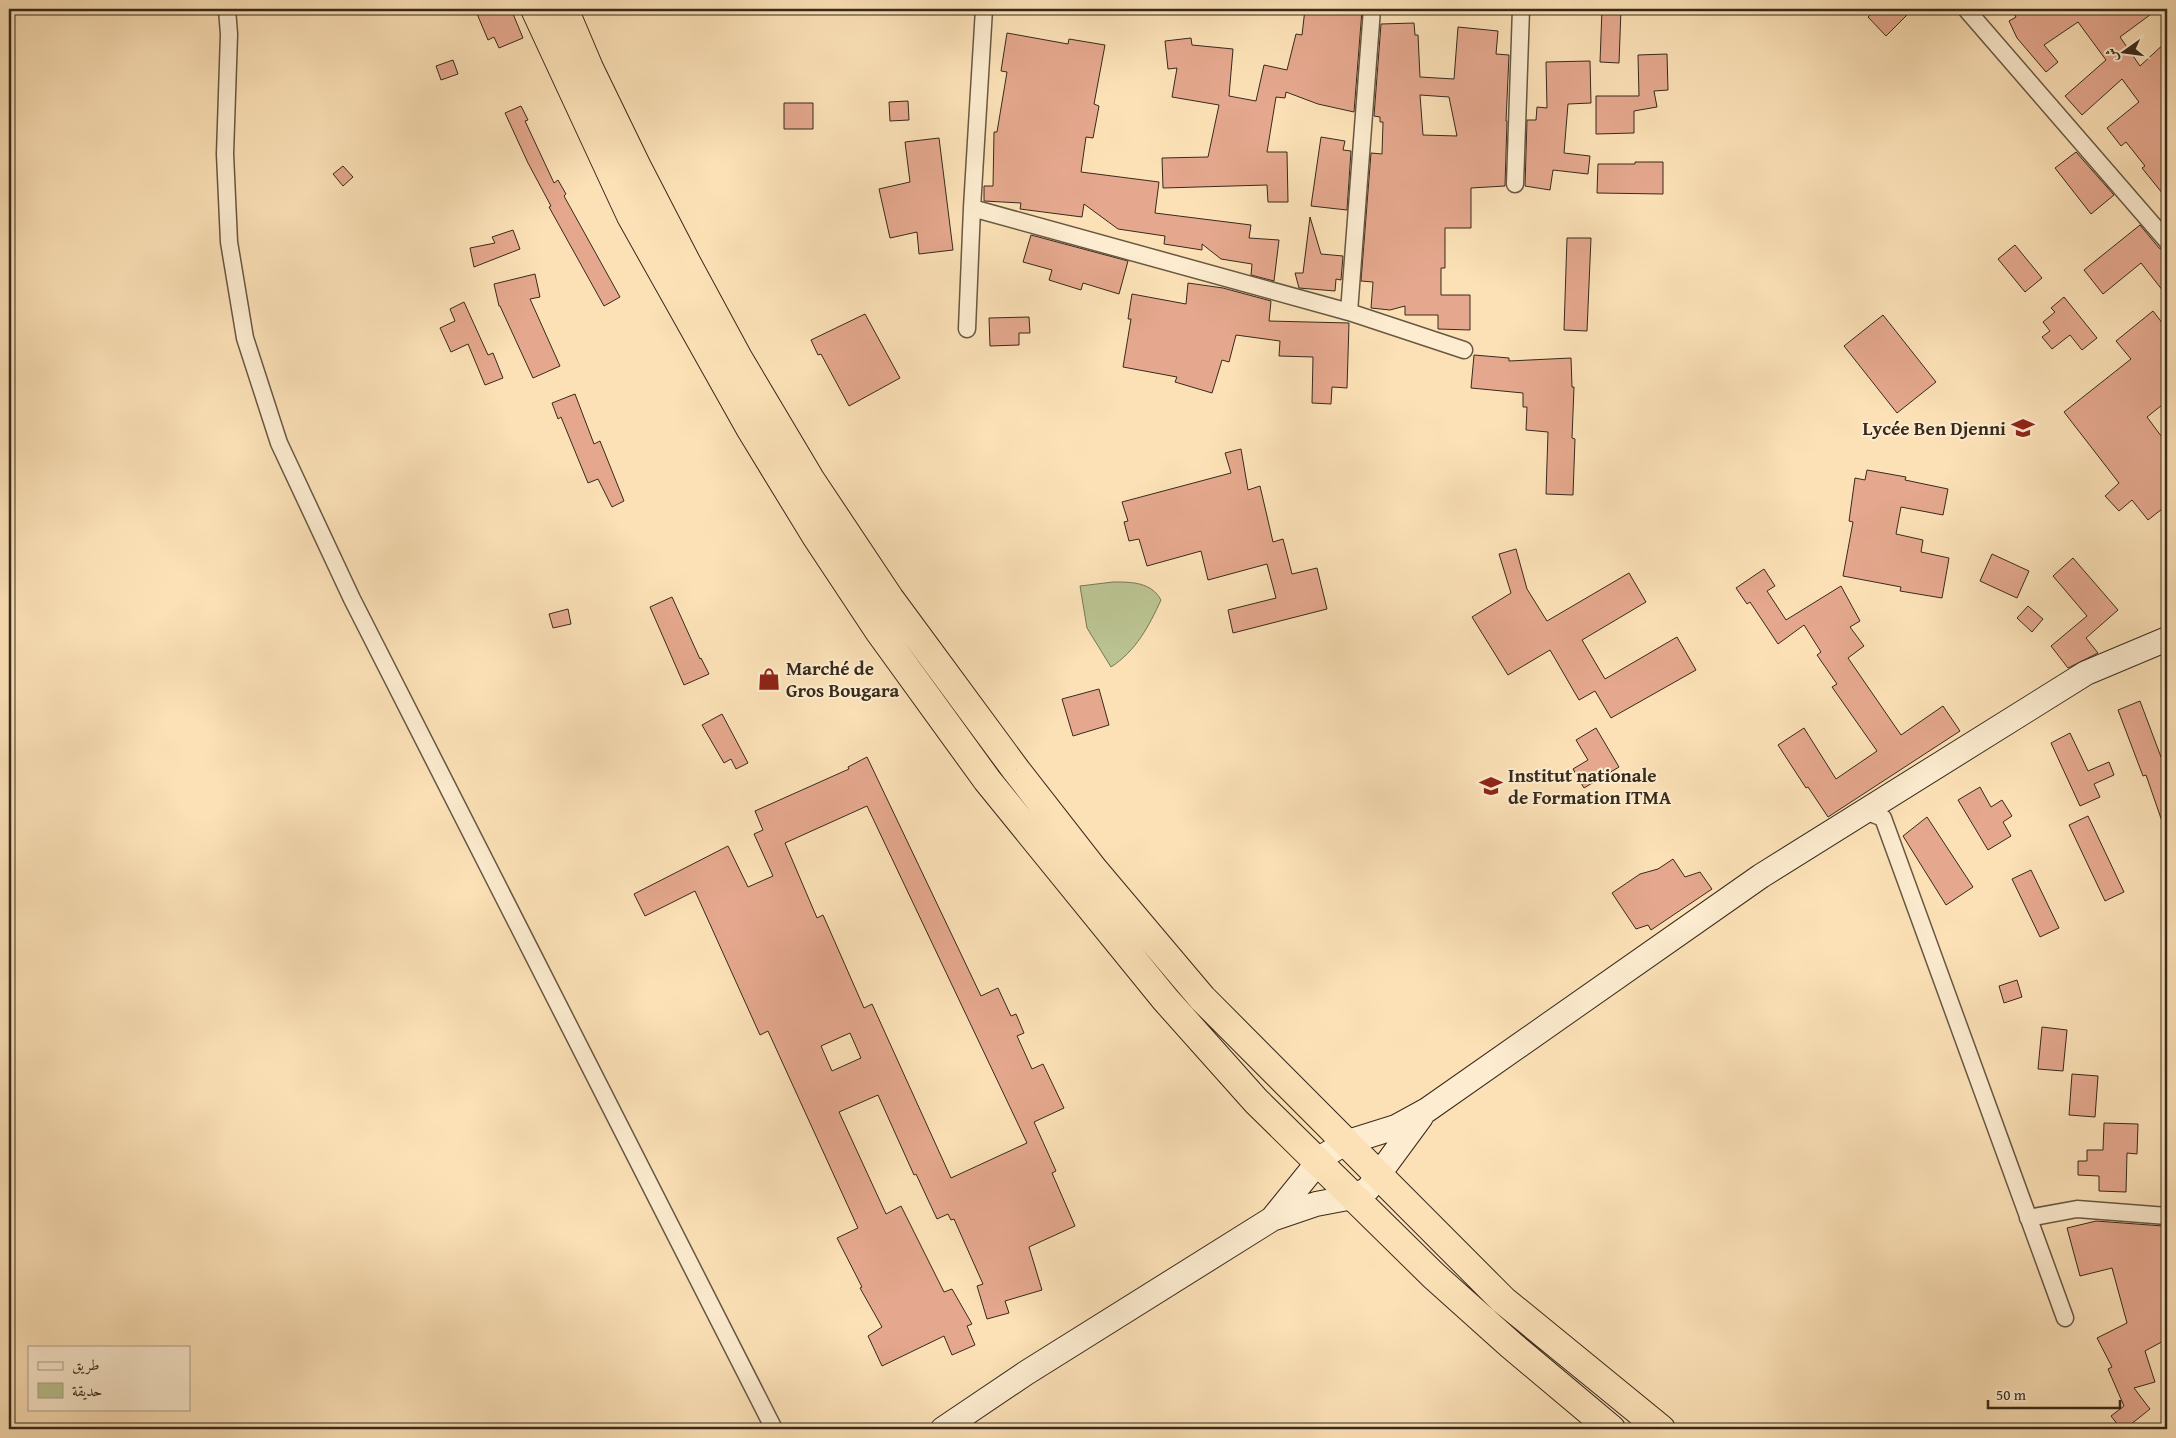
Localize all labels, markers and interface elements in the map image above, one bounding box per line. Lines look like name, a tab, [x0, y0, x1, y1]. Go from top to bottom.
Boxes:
north arrow	[2098, 28, 2148, 78]
text: ش	[2100, 46, 2123, 64]
place label: Lycée Ben Djenni	[1863, 414, 2006, 442]
school or university icon: Lycée Ben Djenni	[2010, 415, 2036, 441]
place label: Marché de Gros Bougara	[786, 654, 899, 704]
shop icon: Marché de Gros Bougara	[756, 666, 782, 692]
place label: Institut nationale de Formation ITMA	[1508, 761, 1671, 811]
school or university icon: Institut nationale de Formation ITMA	[1478, 773, 1504, 799]
legend	[28, 1346, 190, 1410]
text: طريق	[72, 1354, 99, 1375]
scale bar	[1988, 1378, 2121, 1410]
text: حديقة	[72, 1380, 102, 1401]
text: 50 m	[1996, 1384, 2027, 1405]

